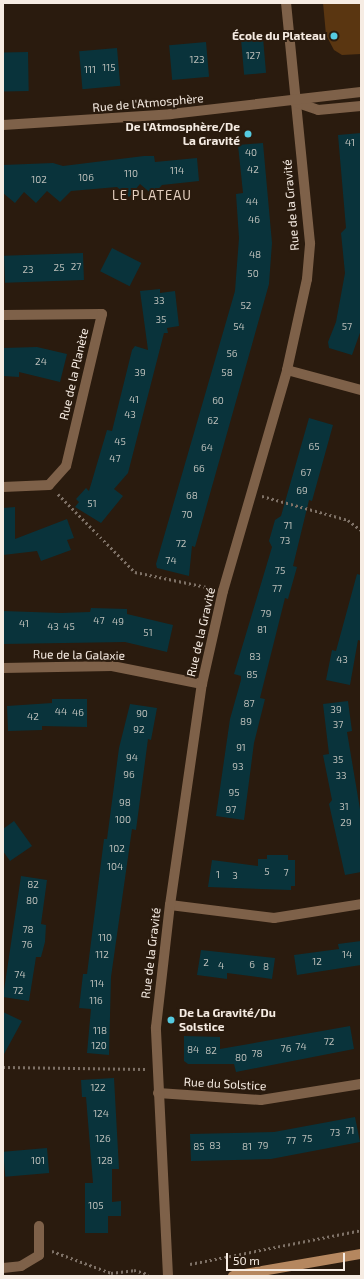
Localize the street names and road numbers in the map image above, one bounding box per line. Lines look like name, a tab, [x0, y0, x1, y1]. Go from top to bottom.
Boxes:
street label: Rue de l'Atmosphère	[92, 91, 204, 115]
street label: Rue de la Gravité	[280, 159, 302, 251]
street label: Rue de la Planète	[56, 327, 92, 421]
street label: Rue de la Gravité	[184, 586, 218, 678]
street label: Rue de la Galaxie	[33, 647, 125, 663]
street label: Rue de la Gravité	[138, 907, 164, 999]
street label: Rue du Solstice	[183, 1075, 267, 1093]

